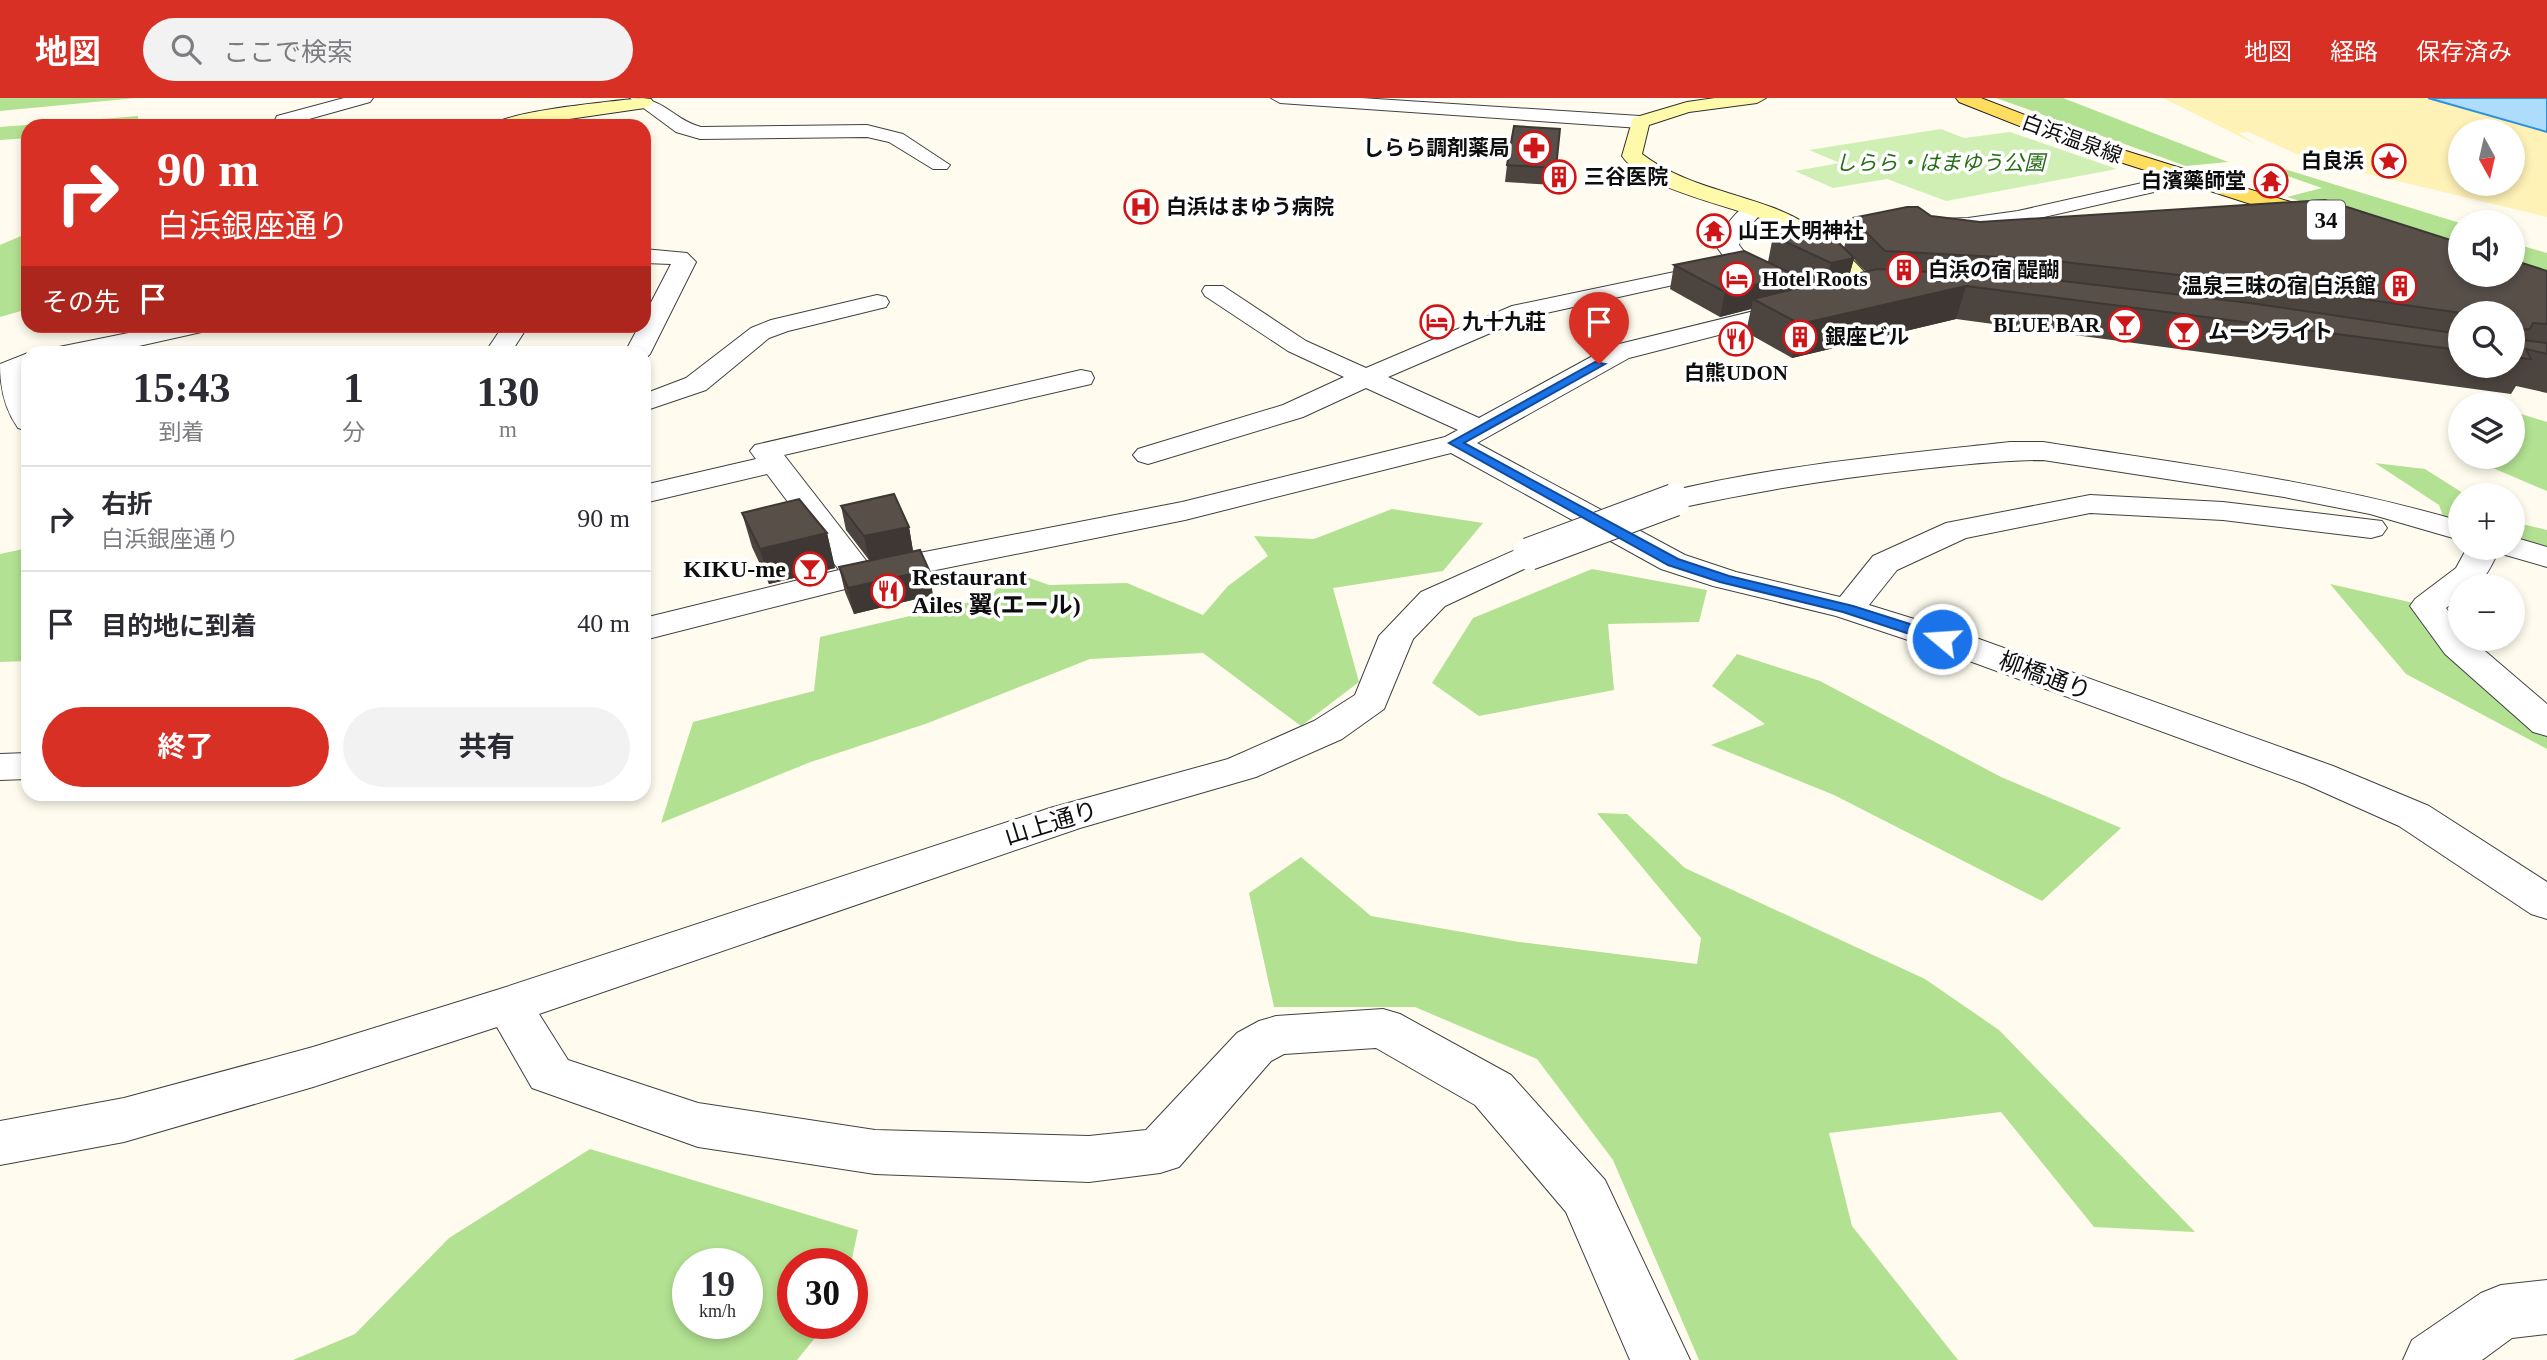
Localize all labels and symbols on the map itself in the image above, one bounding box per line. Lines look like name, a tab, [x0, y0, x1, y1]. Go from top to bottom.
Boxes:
street label: 白浜温泉線	[2019, 110, 2125, 168]
north arrow	[2448, 119, 2525, 196]
pharmacy icon: しらら調剤薬局	[1515, 129, 1553, 167]
place label: しらら調剤薬局	[1363, 136, 1510, 160]
place icon: 白良浜	[2370, 142, 2408, 180]
place label: 白良浜	[2301, 149, 2364, 173]
park label: しらら・はまゆう公園	[1835, 151, 2048, 175]
building icon: 三谷医院	[1540, 158, 1578, 196]
temple icon: 白濱藥師堂	[2252, 162, 2290, 200]
place label: 三谷医院	[1584, 165, 1668, 189]
place label: 白濱藥師堂	[2141, 169, 2246, 193]
hospital icon: 白浜はまゆう病院	[1122, 188, 1160, 226]
place label: 白浜はまゆう病院	[1166, 195, 1334, 219]
road number: 34	[2307, 200, 2345, 239]
temple icon: 山王大明神社	[1695, 212, 1733, 250]
place label: 山王大明神社	[1738, 219, 1864, 243]
building icon: 白浜の宿 醍醐	[1885, 251, 1923, 289]
place label: 白浜の宿 醍醐	[1928, 258, 2059, 282]
hotel icon: Hotel Roots	[1718, 260, 1756, 298]
place label: Hotel Roots	[1762, 267, 1868, 291]
building icon: 温泉三昧の宿 白浜館	[2381, 267, 2419, 305]
place label: 温泉三昧の宿 白浜館	[2182, 274, 2376, 298]
pin	[1569, 292, 1629, 364]
hotel icon: 九十九莊	[1418, 303, 1456, 341]
bar icon: BLUE BAR	[2106, 306, 2144, 344]
place label: 九十九莊	[1462, 310, 1546, 334]
place label: BLUE BAR	[1993, 313, 2101, 337]
bar icon: ムーンライト	[2165, 313, 2203, 351]
building icon: 銀座ビル	[1781, 318, 1819, 356]
restaurant icon: 白熊UDON	[1717, 320, 1755, 358]
place label: ムーンライト	[2208, 320, 2333, 344]
place label: 銀座ビル	[1825, 325, 1909, 349]
place label: 白熊UDON	[1684, 361, 1788, 385]
bar icon: KIKU-me	[791, 550, 829, 588]
place label: KIKU-me	[683, 556, 786, 582]
place label: Restaurant Ailes 翼(エール)	[912, 564, 1081, 618]
restaurant icon: Restaurant Ailes 翼(エール)	[869, 572, 907, 610]
position arrow	[1905, 602, 1979, 676]
street label: 柳橋通り	[1995, 647, 2095, 705]
street label: 山上通り	[1001, 797, 1101, 849]
speed limit sign: 30	[777, 1248, 868, 1339]

